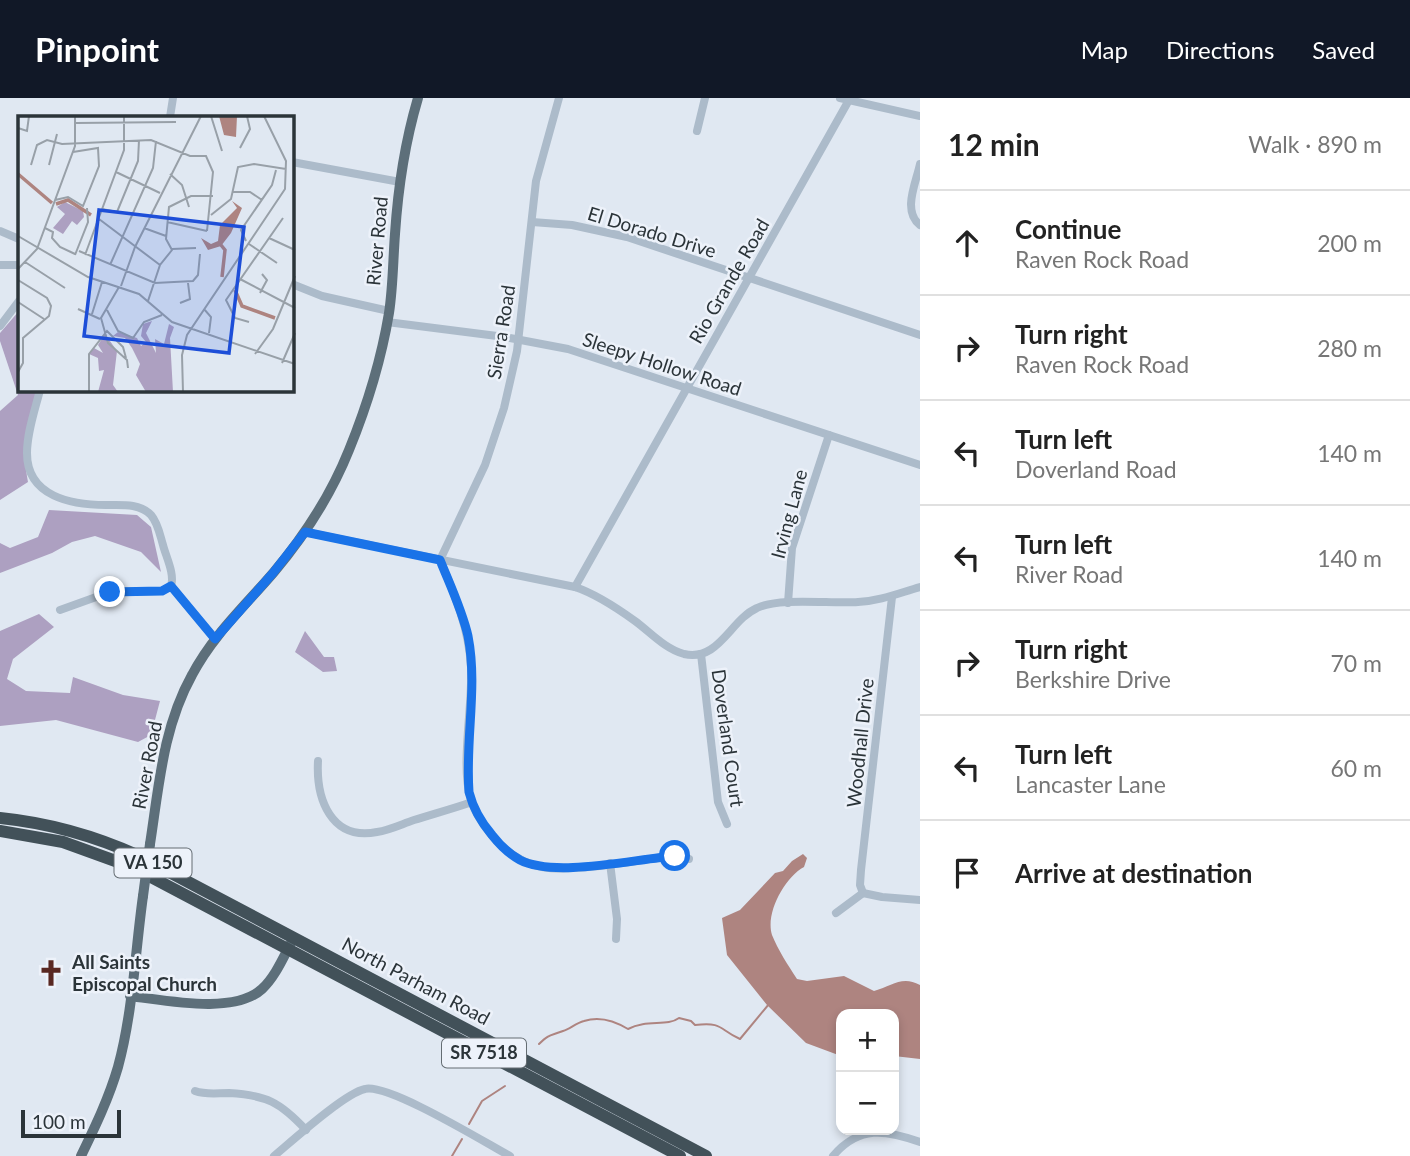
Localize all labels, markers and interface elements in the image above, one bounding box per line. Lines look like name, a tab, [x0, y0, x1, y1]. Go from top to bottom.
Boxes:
text: Pinpoint	[35, 29, 159, 69]
text: Map	[1081, 35, 1128, 64]
text: Directions	[1166, 35, 1274, 64]
text: Saved	[1312, 35, 1375, 64]
inset map	[18, 116, 294, 392]
text: 12 min	[948, 126, 1040, 162]
text: Walk · 890 m	[1248, 130, 1382, 158]
street label: River Road	[361, 195, 392, 287]
street label: El Dorado Drive	[585, 201, 719, 262]
text: Continue	[1015, 213, 1121, 245]
street label: Rio Grande Road	[684, 214, 774, 347]
icon: ahead	[948, 224, 986, 262]
text: 200 m	[1317, 229, 1382, 257]
text: Raven Rock Road	[1015, 245, 1189, 273]
street label: Sierra Road	[482, 283, 519, 381]
text: Turn right	[1015, 318, 1128, 350]
street label: Sleepy Hollow Road	[580, 327, 744, 400]
icon: right	[948, 329, 986, 367]
text: 280 m	[1317, 334, 1382, 362]
text: Raven Rock Road	[1015, 350, 1189, 378]
text: Turn left	[1015, 423, 1112, 455]
icon: left	[948, 434, 986, 472]
text: 140 m	[1317, 439, 1382, 467]
text: Doverland Road	[1015, 455, 1177, 483]
street label: Irving Lane	[766, 467, 811, 561]
text: Turn left	[1015, 528, 1112, 560]
icon: left	[948, 539, 986, 577]
text: 140 m	[1317, 544, 1382, 572]
text: River Road	[1015, 560, 1123, 588]
route end	[94, 576, 125, 607]
text: Turn right	[1015, 633, 1128, 665]
icon: right	[948, 644, 986, 682]
text: 70 m	[1331, 649, 1382, 677]
text: Berkshire Drive	[1015, 665, 1171, 693]
street label: Doverland Court	[707, 668, 750, 809]
street label: Woodhall Drive	[841, 677, 878, 809]
street label: River Road	[127, 719, 166, 811]
text: Turn left	[1015, 738, 1112, 770]
icon: left	[948, 749, 986, 787]
text: 60 m	[1331, 754, 1382, 782]
text: Lancaster Lane	[1015, 770, 1166, 798]
route start	[659, 840, 690, 871]
road number: VA 150	[114, 848, 192, 878]
icon: arrive	[948, 854, 986, 892]
text: Arrive at destination	[1015, 857, 1252, 889]
street label: North Parham Road	[338, 932, 494, 1029]
place label: All Saints Episcopal Church	[71, 950, 217, 995]
church icon: All Saints Episcopal Church	[36, 958, 66, 988]
map controls	[836, 1009, 899, 1135]
button: +	[836, 1009, 899, 1072]
road number: SR 7518	[442, 1038, 526, 1068]
button: −	[836, 1072, 899, 1135]
scale bar	[21, 1107, 121, 1139]
text: 100 m	[32, 1110, 86, 1133]

